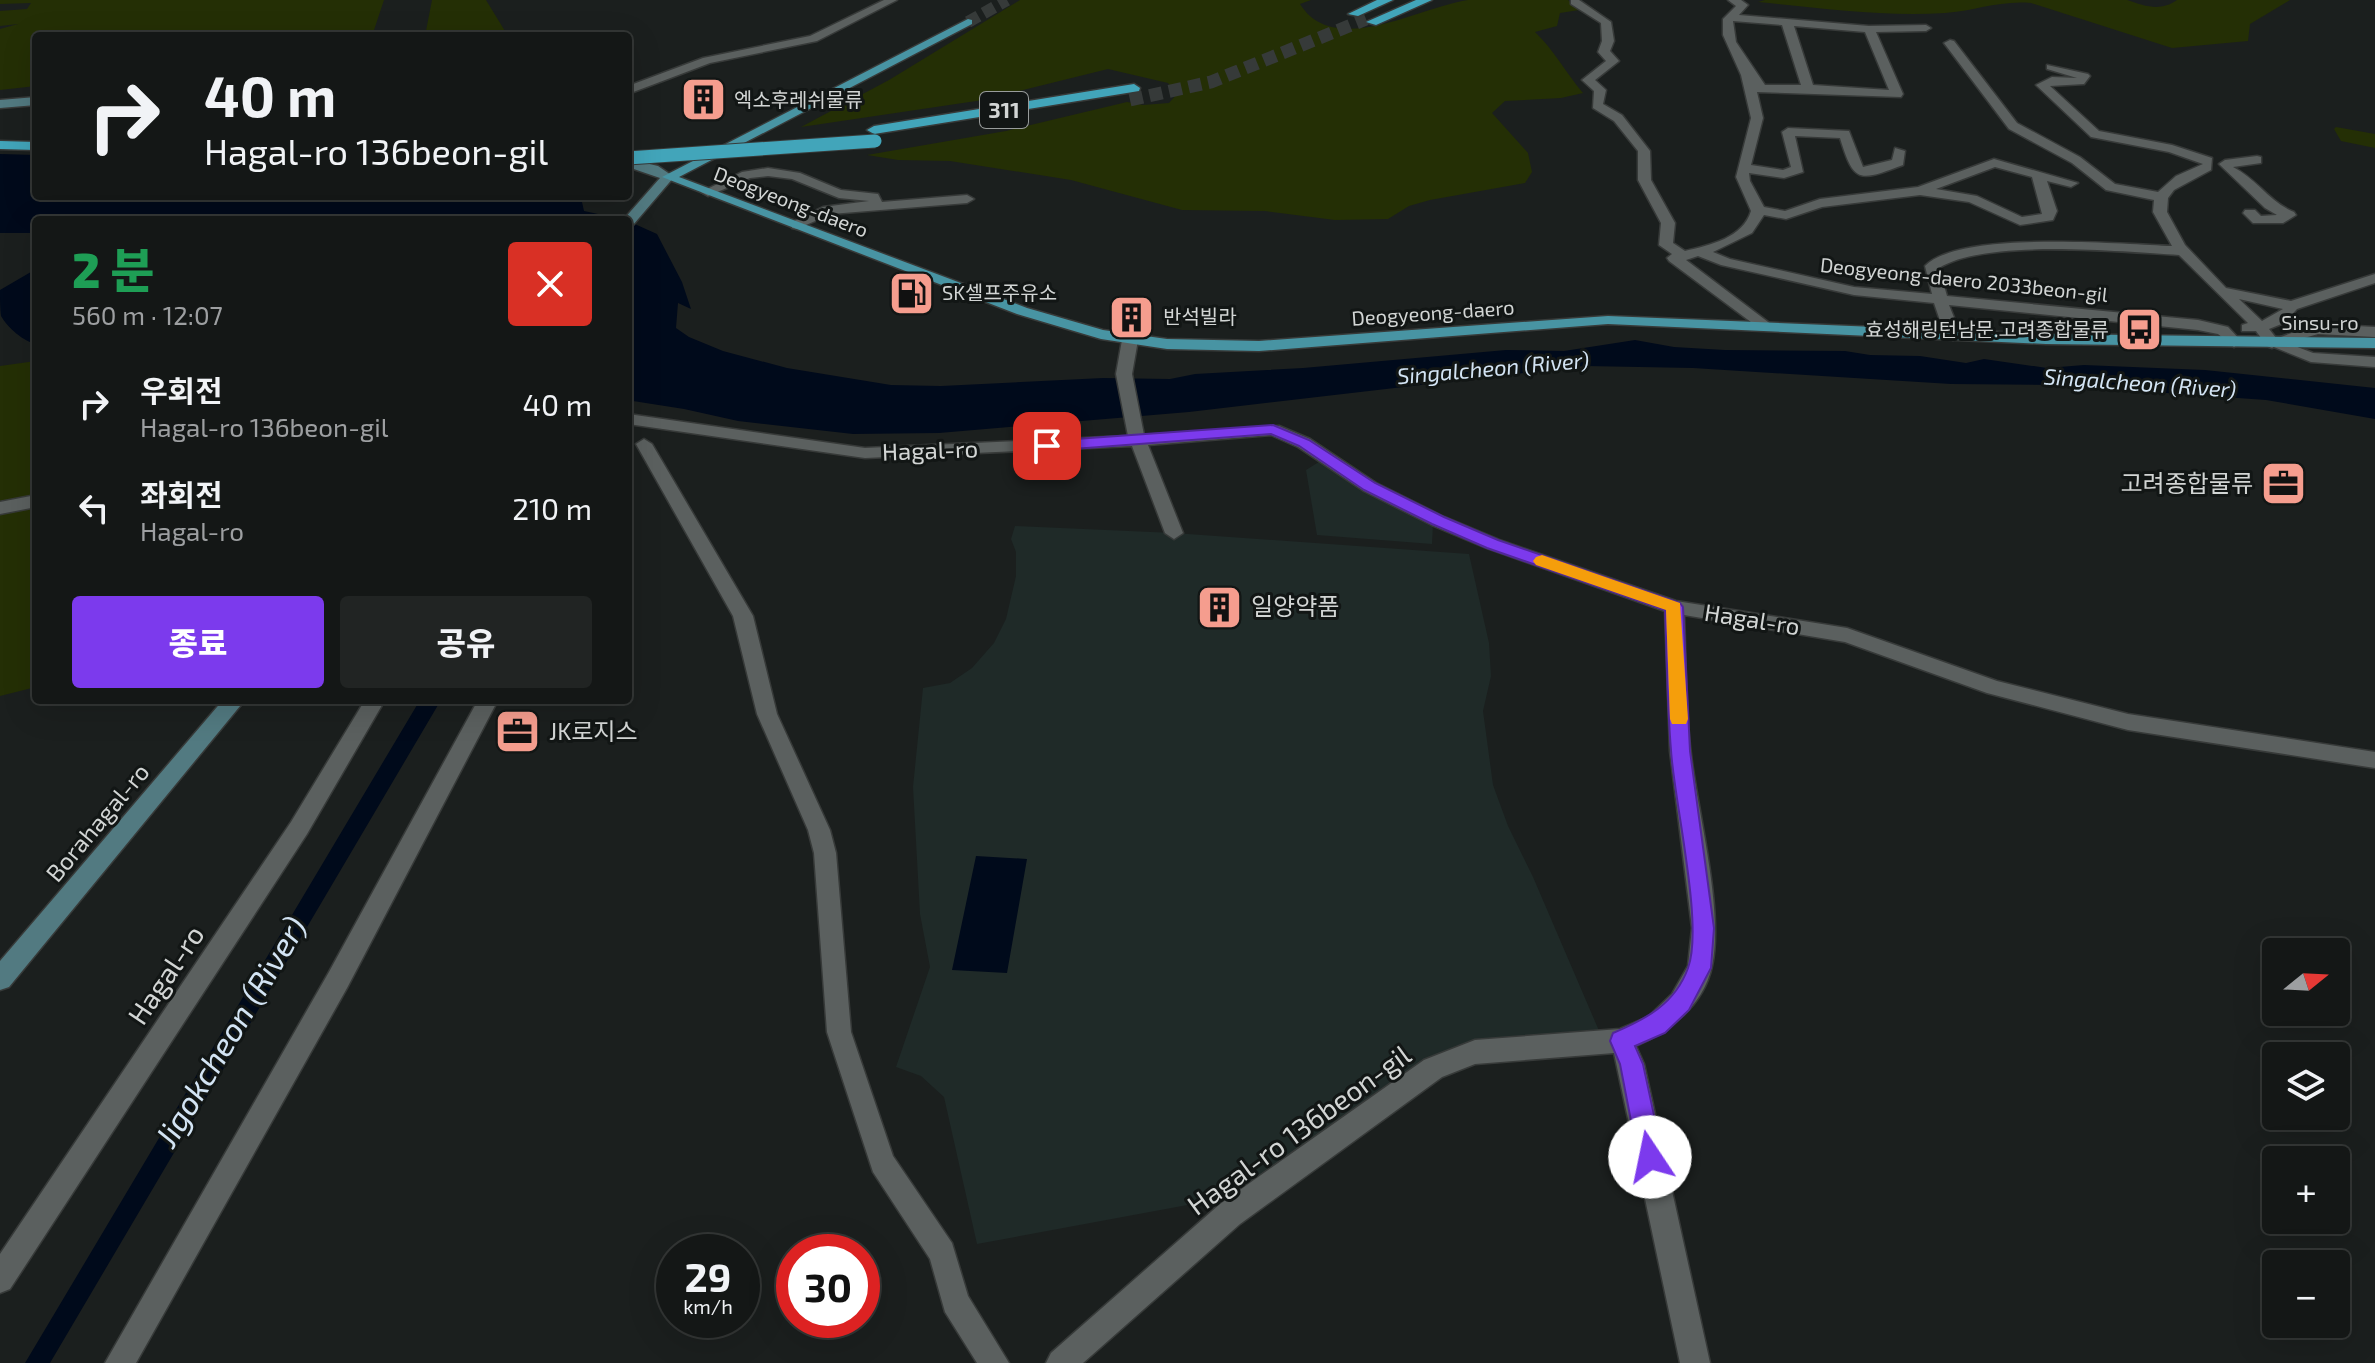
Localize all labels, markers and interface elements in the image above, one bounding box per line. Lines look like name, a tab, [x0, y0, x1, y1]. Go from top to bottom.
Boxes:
text: 40 m	[204, 61, 336, 128]
icon: right	[72, 64, 176, 168]
building icon: 엑소후레쉬물류	[679, 76, 727, 124]
place label: 엑소후레쉬물류	[734, 87, 863, 111]
road number: 311	[980, 92, 1028, 128]
text: Hagal-ro 136beon-gil	[204, 129, 548, 172]
street label: Deogyeong-daero	[711, 161, 872, 242]
text: 2 분	[72, 240, 155, 298]
button: close	[508, 242, 592, 326]
street label: Deogyeong-daero 2033beon-gil	[1819, 252, 2109, 306]
fuel station icon: SK셀프주유소	[887, 269, 935, 317]
place label: SK셀프주유소	[942, 280, 1057, 304]
building icon: 반석빌라	[1108, 293, 1156, 341]
street label: Deogyeong-daero	[1351, 294, 1515, 330]
text: 560 m · 12:07	[72, 299, 223, 330]
place label: 반석빌라	[1163, 304, 1237, 328]
bus stop icon: 효성해링턴남문.고려종합물류	[2116, 306, 2164, 354]
street label: Sinsu-ro	[2281, 310, 2359, 334]
place label: 효성해링턴남문.고려종합물류	[1865, 317, 2109, 341]
water label: Singalcheon (River)	[1396, 346, 1590, 388]
water label: Singalcheon (River)	[2043, 362, 2237, 402]
text: 우회전	[140, 372, 223, 408]
icon: right	[72, 382, 116, 426]
text: 40 m	[522, 386, 592, 422]
text: Hagal-ro 136beon-gil	[140, 411, 389, 442]
pin	[1013, 412, 1081, 480]
icon: arrive	[1025, 424, 1069, 468]
street label: Hagal-ro	[881, 433, 978, 466]
office icon: 고려종합물류	[2260, 460, 2308, 508]
place label: 고려종합물류	[2121, 468, 2253, 497]
text: 좌회전	[140, 476, 223, 512]
icon: left	[72, 486, 116, 530]
text: 210 m	[512, 490, 592, 526]
text: Hagal-ro	[140, 515, 244, 546]
building icon: 일양약품	[1196, 583, 1244, 631]
place label: 일양약품	[1251, 591, 1339, 620]
button: 종료	[72, 596, 324, 688]
button: 공유	[340, 596, 592, 688]
street label: Hagal-ro	[1703, 597, 1802, 640]
office icon: JK로지스	[494, 708, 542, 756]
place label: JK로지스	[549, 716, 638, 745]
street label: Borahagal-ro	[39, 757, 155, 887]
water label: Jigokcheon (River)	[145, 909, 314, 1154]
street label: Hagal-ro	[120, 918, 211, 1030]
north arrow	[2262, 938, 2350, 1026]
map controls	[2262, 938, 2350, 1338]
street label: Hagal-ro 136beon-gil	[1180, 1036, 1417, 1222]
button: layers	[2262, 1042, 2350, 1130]
position arrow	[1608, 1115, 1692, 1199]
button: +	[2262, 1146, 2350, 1234]
speed limit sign: 30	[776, 1234, 880, 1338]
button: −	[2262, 1250, 2350, 1338]
text: 29	[685, 1252, 731, 1300]
text: km/h	[683, 1294, 733, 1318]

